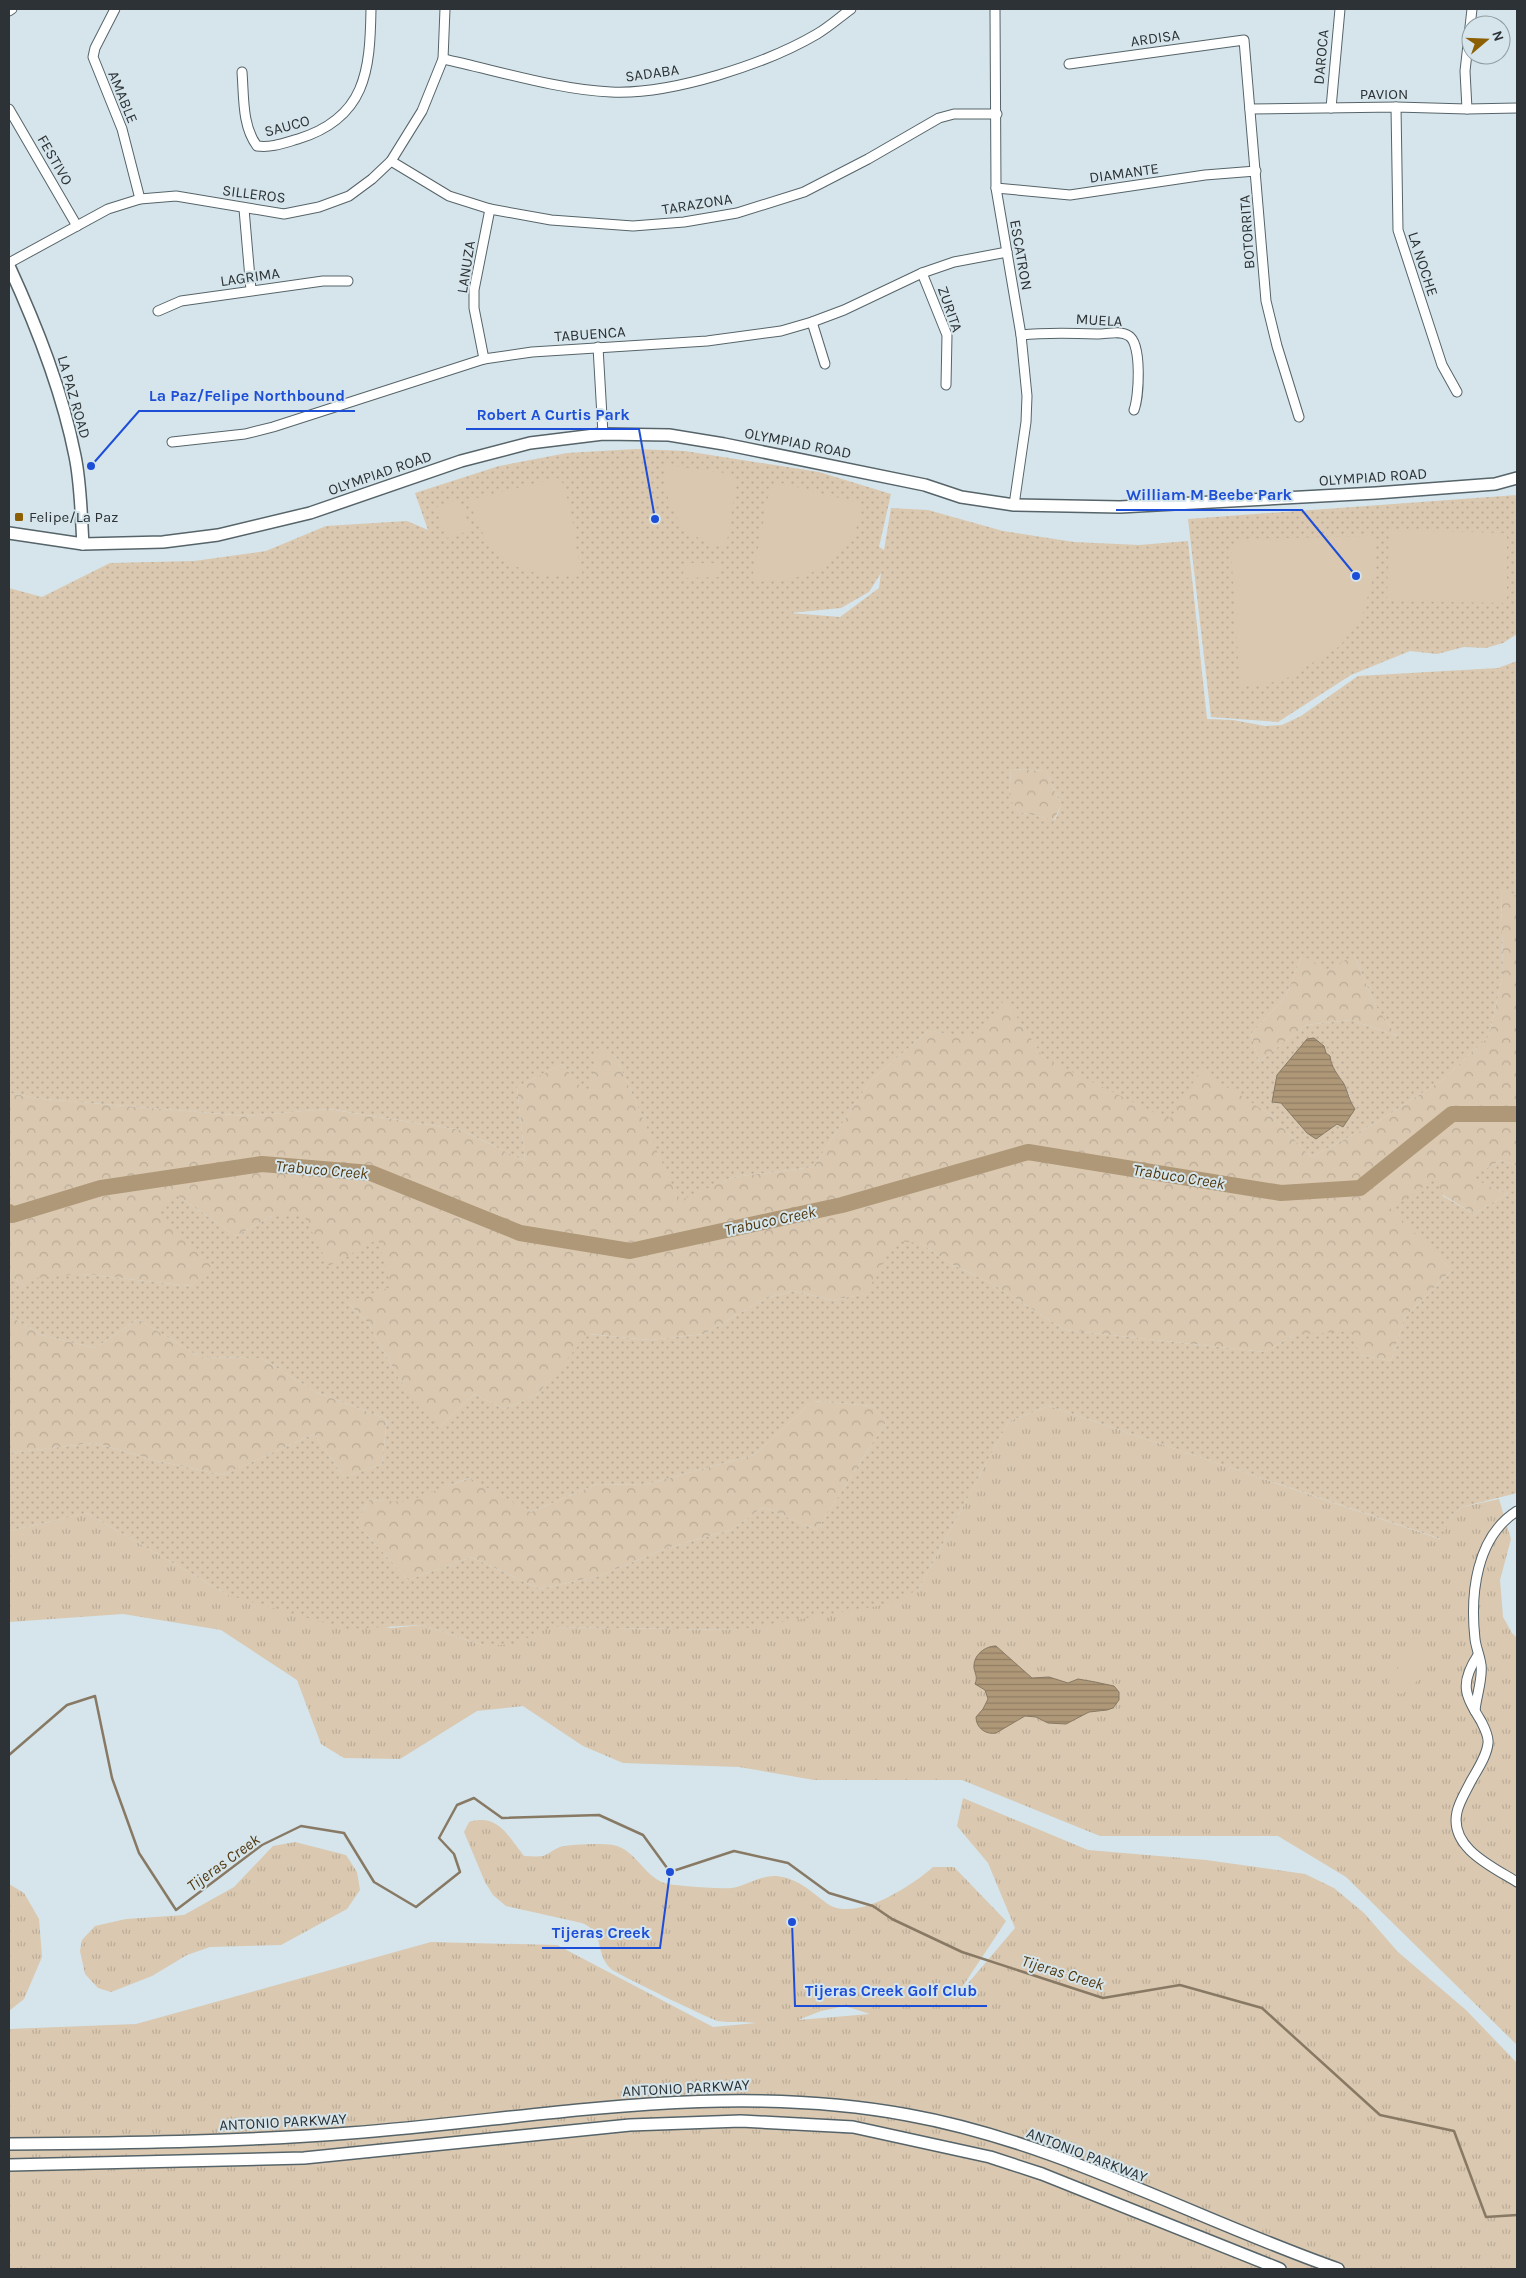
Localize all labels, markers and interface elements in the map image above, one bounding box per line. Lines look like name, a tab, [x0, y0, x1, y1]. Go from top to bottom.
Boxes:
north arrow	[1461, 15, 1511, 65]
street label: ARDISA	[1129, 26, 1181, 50]
street label: DAROCA	[1310, 28, 1332, 85]
text: N	[1488, 28, 1507, 43]
street label: SADABA	[624, 60, 680, 86]
street label: AMABLE	[104, 68, 142, 126]
street label: PAVION	[1360, 85, 1408, 103]
street label: SAUCO	[262, 111, 312, 141]
street label: FESTIVO	[33, 132, 77, 188]
street label: DIAMANTE	[1088, 159, 1160, 187]
street label: SILLEROS	[221, 181, 287, 207]
street label: TARAZONA	[661, 190, 734, 218]
street label: BOTORRITA	[1235, 194, 1259, 270]
street label: ESCATRON	[1006, 218, 1036, 292]
street label: LA NOCHE	[1404, 229, 1442, 299]
street label: LANUZA	[453, 239, 479, 295]
street label: LAGRIMA	[219, 264, 281, 290]
street label: ZURITA	[934, 284, 966, 335]
street label: MUELA	[1075, 310, 1123, 330]
street label: TABUENCA	[554, 323, 626, 345]
street label: LA PAZ ROAD	[54, 353, 94, 441]
callout: La Paz/Felipe Northbound	[139, 380, 355, 411]
text: La Paz/Felipe Northbound	[149, 386, 345, 405]
callout: Robert A Curtis Park	[466, 398, 639, 429]
text: Robert A Curtis Park	[476, 405, 630, 424]
street label: OLYMPIAD ROAD	[743, 424, 853, 462]
street label: OLYMPIAD ROAD	[326, 447, 434, 499]
street label: OLYMPIAD ROAD	[1318, 464, 1428, 490]
callout: William M Beebe Park	[1116, 479, 1302, 510]
text: William M Beebe Park	[1126, 485, 1293, 504]
place label: Felipe/La Paz	[29, 508, 118, 526]
marker: Felipe/La Paz	[13, 511, 25, 523]
water label: Trabuco Creek	[275, 1156, 370, 1183]
water label: Trabuco Creek	[1132, 1160, 1227, 1193]
water label: Trabuco Creek	[723, 1201, 818, 1239]
water label: Tijeras Creek	[183, 1829, 264, 1895]
callout: Tijeras Creek	[542, 1917, 660, 1948]
text: Tijeras Creek	[552, 1923, 651, 1942]
water label: Tijeras Creek	[1019, 1951, 1107, 1994]
callout: Tijeras Creek Golf Club	[795, 1975, 987, 2006]
text: Tijeras Creek Golf Club	[805, 1981, 977, 2000]
street label: ANTONIO PARKWAY	[622, 2076, 751, 2100]
street label: ANTONIO PARKWAY	[219, 2110, 348, 2134]
street label: ANTONIO PARKWAY	[1024, 2124, 1151, 2187]

